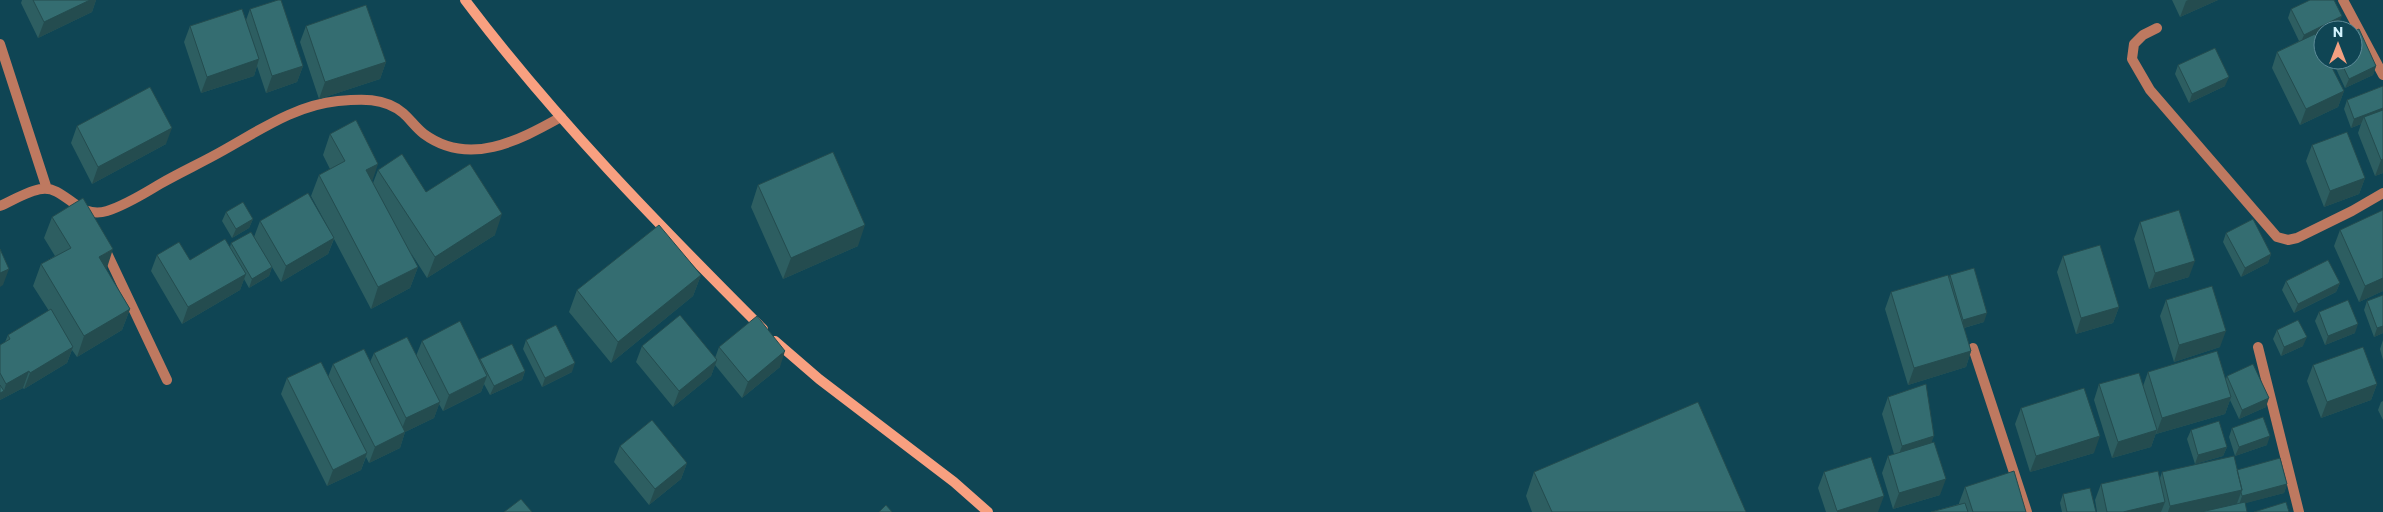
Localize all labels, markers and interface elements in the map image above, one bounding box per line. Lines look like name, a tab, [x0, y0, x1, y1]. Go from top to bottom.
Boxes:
north arrow	[2313, 20, 2363, 70]
text: N	[2333, 23, 2343, 40]

